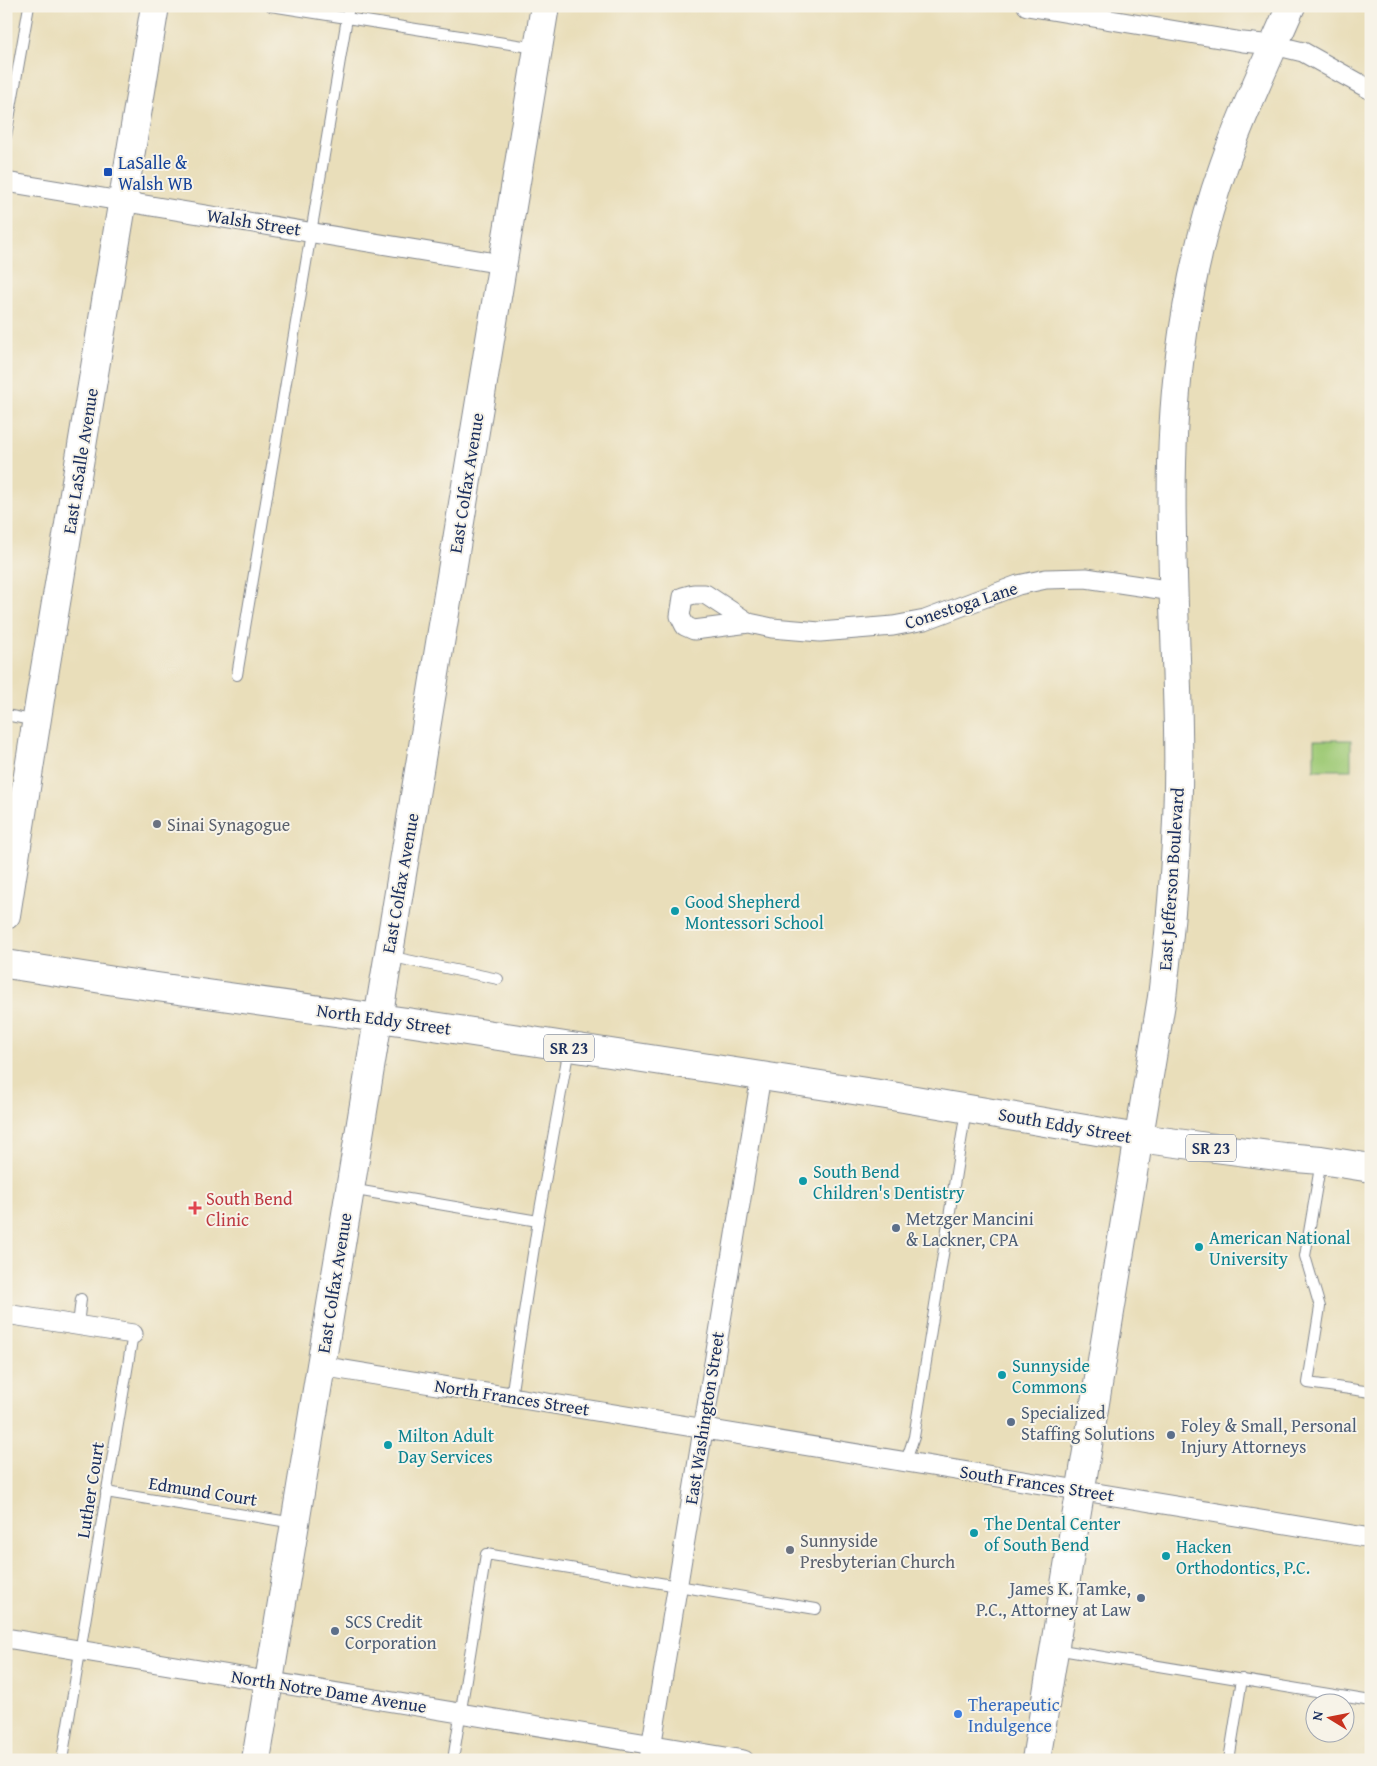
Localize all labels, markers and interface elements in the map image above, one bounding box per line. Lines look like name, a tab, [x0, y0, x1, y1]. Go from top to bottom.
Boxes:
place label: LaSalle & Walsh WB	[118, 149, 193, 197]
marker: LaSalle & Walsh WB	[102, 166, 114, 178]
street label: Walsh Street	[205, 201, 304, 243]
street label: East LaSalle Avenue	[55, 386, 105, 536]
street label: East Colfax Avenue	[442, 411, 490, 555]
street label: Conestoga Lane	[901, 574, 1021, 636]
street label: East Jefferson Boulevard	[1151, 786, 1191, 972]
place label: Sinai Synagogue	[167, 811, 290, 838]
street label: East Colfax Avenue	[374, 811, 426, 955]
marker: Sinai Synagogue	[151, 818, 163, 830]
place label: Good Shepherd Montessori School	[685, 888, 824, 936]
marker: Good Shepherd Montessori School	[669, 905, 681, 917]
street label: North Eddy Street	[315, 996, 454, 1042]
road number: SR 23	[544, 1034, 594, 1062]
street label: South Eddy Street	[996, 1100, 1134, 1150]
road number: SR 23	[1186, 1134, 1236, 1162]
place label: South Bend Children's Dentistry	[813, 1158, 965, 1206]
marker: South Bend Children's Dentistry	[797, 1175, 809, 1187]
place label: South Bend Clinic	[206, 1185, 293, 1233]
marker: South Bend Clinic	[188, 1201, 202, 1215]
place label: Metzger Mancini & Lackner, CPA	[906, 1205, 1034, 1253]
street label: East Colfax Avenue	[310, 1211, 358, 1355]
marker: Metzger Mancini & Lackner, CPA	[890, 1222, 902, 1234]
place label: American National University	[1209, 1224, 1351, 1272]
marker: American National University	[1193, 1241, 1205, 1253]
street label: East Washington Street	[677, 1329, 731, 1506]
place label: Sunnyside Commons	[1012, 1352, 1090, 1400]
marker: Sunnyside Commons	[996, 1369, 1008, 1381]
street label: North Frances Street	[433, 1371, 592, 1423]
place label: Specialized Staffing Solutions	[1021, 1399, 1155, 1447]
place label: Foley & Small, Personal Injury Attorneys	[1181, 1412, 1357, 1460]
marker: Specialized Staffing Solutions	[1005, 1416, 1017, 1428]
place label: Milton Adult Day Services	[398, 1422, 495, 1470]
marker: Foley & Small, Personal Injury Attorneys	[1165, 1429, 1177, 1441]
street label: Luther Court	[69, 1439, 111, 1540]
marker: Milton Adult Day Services	[382, 1439, 394, 1451]
street label: South Frances Street	[958, 1457, 1117, 1509]
street label: Edmund Court	[147, 1469, 260, 1513]
place label: The Dental Center of South Bend	[984, 1510, 1121, 1558]
place label: Sunnyside Presbyterian Church	[800, 1527, 955, 1575]
marker: The Dental Center of South Bend	[968, 1527, 980, 1539]
place label: Hacken Orthodontics, P.C.	[1176, 1533, 1310, 1581]
marker: Sunnyside Presbyterian Church	[784, 1544, 796, 1556]
marker: Hacken Orthodontics, P.C.	[1160, 1550, 1172, 1562]
place label: James K. Tamke, P.C., Attorney at Law	[976, 1575, 1131, 1623]
marker: James K. Tamke, P.C., Attorney at Law	[1135, 1592, 1147, 1604]
place label: SCS Credit Corporation	[345, 1608, 437, 1656]
marker: SCS Credit Corporation	[329, 1625, 341, 1637]
street label: North Notre Dame Avenue	[229, 1662, 429, 1720]
place label: Therapeutic Indulgence	[968, 1691, 1060, 1739]
north arrow	[1304, 1694, 1354, 1744]
marker: Therapeutic Indulgence	[952, 1708, 964, 1720]
text: N	[1307, 1709, 1328, 1722]

